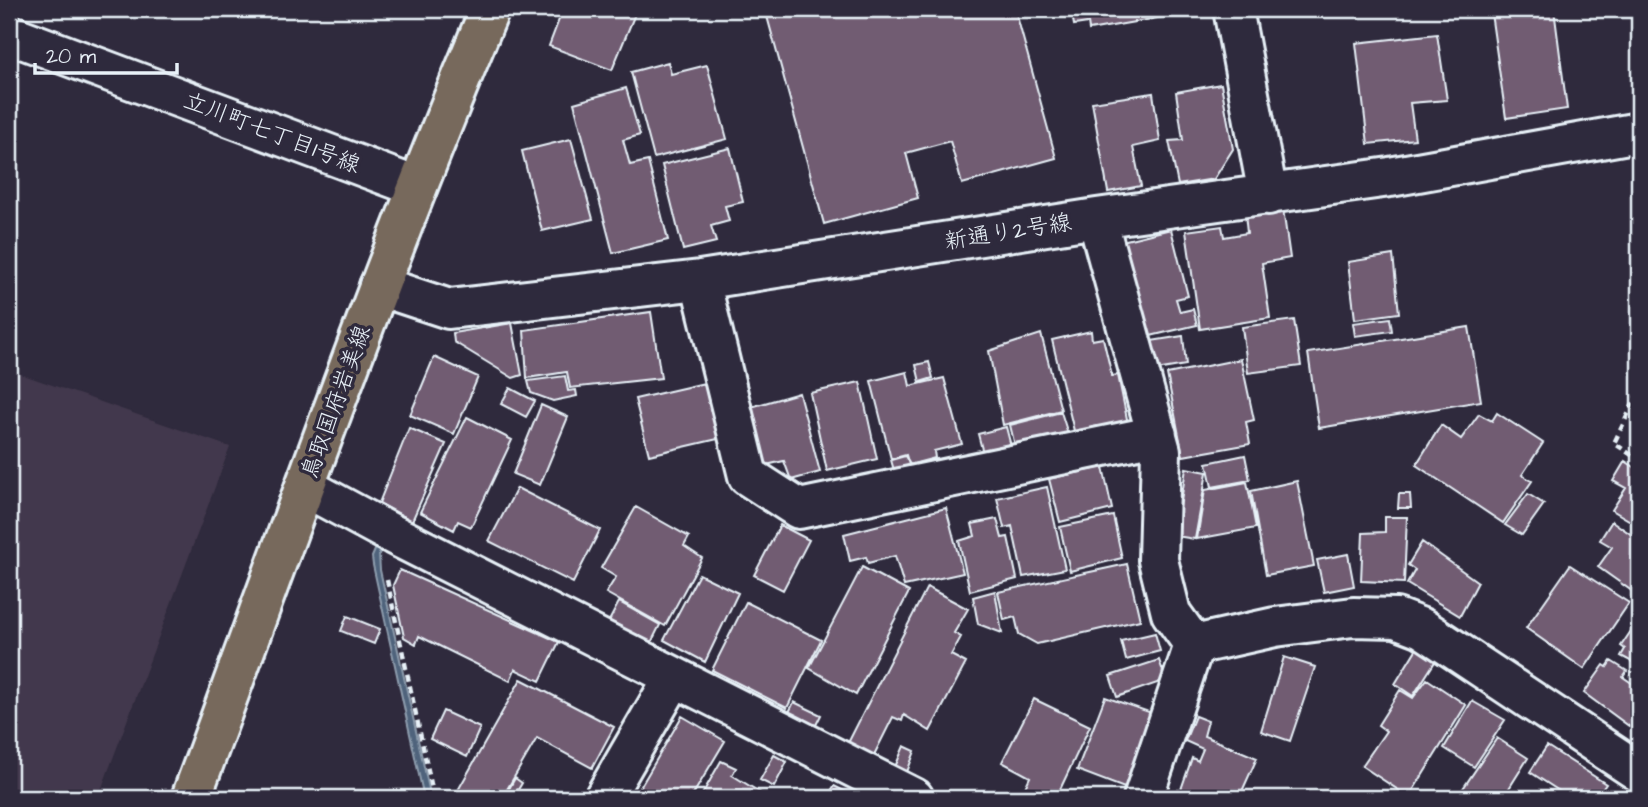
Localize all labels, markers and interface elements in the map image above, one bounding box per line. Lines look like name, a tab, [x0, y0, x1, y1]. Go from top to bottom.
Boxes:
scale bar	[35, 32, 177, 76]
text: 20 m	[46, 42, 97, 71]
street label: 立川町七丁目1号線	[179, 85, 365, 181]
street label: 新通り2号線	[942, 206, 1074, 258]
street label: 鳥取国府岩美線	[293, 321, 379, 483]

